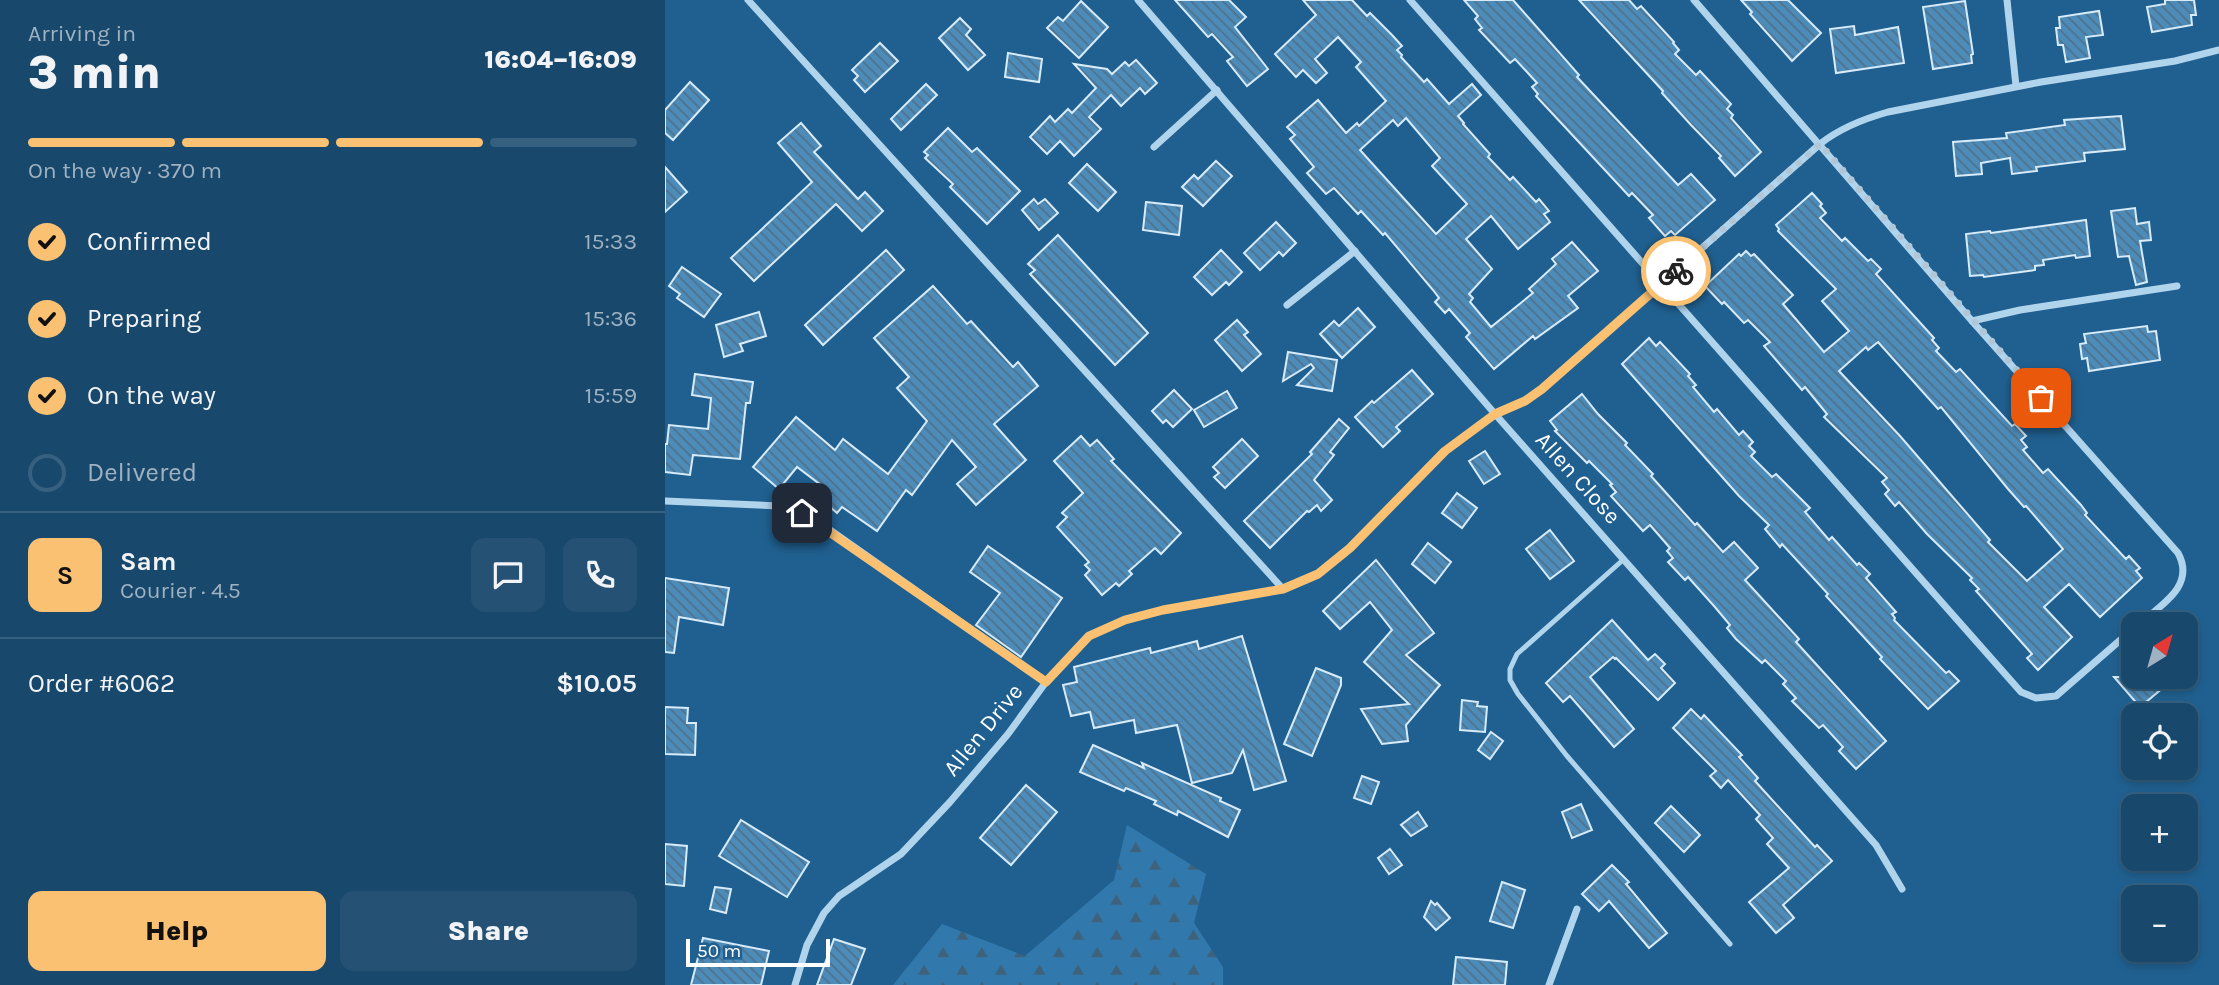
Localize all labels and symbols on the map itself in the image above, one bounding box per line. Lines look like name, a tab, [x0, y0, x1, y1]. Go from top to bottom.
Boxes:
courier	[1641, 236, 1711, 306]
pin	[2011, 368, 2071, 428]
street label: Allen Close	[1530, 427, 1626, 529]
pin	[772, 483, 832, 543]
north arrow	[2121, 612, 2198, 690]
street label: Allen Drive	[938, 678, 1028, 782]
scale bar	[686, 936, 829, 968]

